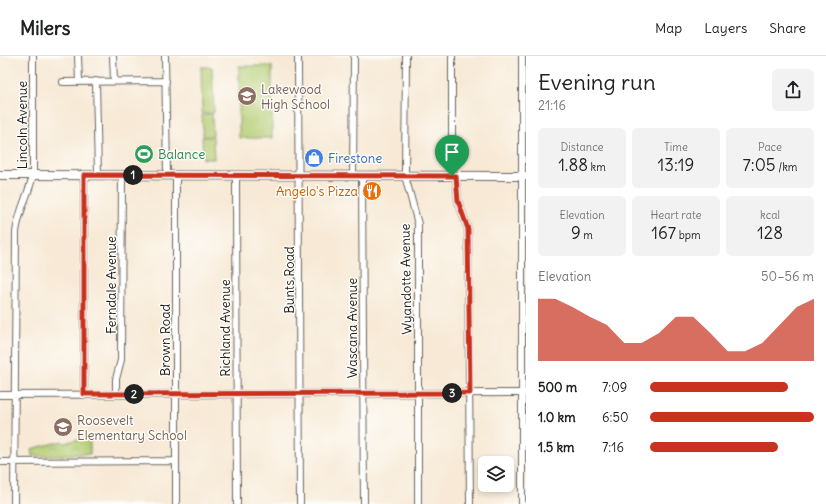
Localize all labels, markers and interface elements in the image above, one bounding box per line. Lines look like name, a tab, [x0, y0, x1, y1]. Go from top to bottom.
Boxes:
text: Milers	[20, 16, 70, 40]
text: Map	[655, 19, 682, 37]
text: Layers	[704, 19, 747, 37]
text: Share	[769, 19, 806, 37]
text: Evening run	[538, 68, 656, 96]
button: share	[772, 69, 814, 111]
street label: Lincoln Avenue	[14, 81, 31, 169]
place label: Lakewood High School	[261, 81, 330, 113]
school or university icon: Lakewood High School	[236, 85, 258, 107]
text: 21:16	[538, 97, 566, 114]
pin	[435, 135, 469, 176]
text: Distance	[561, 140, 603, 154]
text: Time	[664, 140, 688, 154]
text: Pace	[758, 140, 782, 154]
icon: arrive	[441, 141, 463, 163]
sports icon: Balance	[133, 143, 155, 165]
place label: Balance	[158, 146, 205, 163]
shop icon: Firestone	[303, 147, 325, 169]
place label: Firestone	[328, 150, 382, 167]
text: 1.88	[558, 154, 588, 176]
text: 13:19	[658, 154, 694, 176]
text: 7:05	[742, 154, 776, 176]
text: km	[588, 160, 606, 174]
text: /km	[776, 160, 798, 174]
pin: 1	[123, 165, 143, 185]
text: 1	[131, 168, 135, 182]
restaurant icon: Angelo's Pizza	[361, 180, 383, 202]
place label: Angelo's Pizza	[276, 183, 358, 200]
text: Elevation	[559, 208, 605, 222]
text: Heart rate	[650, 208, 702, 222]
text: kcal	[760, 208, 780, 222]
text: 9	[571, 222, 581, 244]
text: 167	[651, 222, 676, 244]
text: 128	[757, 222, 783, 244]
street label: Wyandotte Avenue	[397, 223, 415, 335]
text: m	[581, 228, 593, 242]
text: bpm	[676, 228, 701, 242]
street label: Ferndale Avenue	[103, 236, 120, 334]
street label: Bunts Road	[281, 246, 298, 314]
text: Elevation	[538, 268, 591, 285]
text: 50–56 m	[761, 268, 814, 285]
street label: Wascana Avenue	[344, 278, 361, 378]
street label: Richland Avenue	[217, 279, 234, 377]
street label: Brown Road	[157, 303, 174, 376]
text: 500 m	[538, 379, 577, 396]
text: 7:09	[602, 379, 627, 396]
pin: 3	[442, 383, 462, 403]
pin: 2	[124, 384, 144, 404]
text: 3	[449, 386, 455, 400]
text: 2	[131, 387, 137, 401]
text: 1.0 km	[538, 409, 576, 426]
text: 6:50	[602, 409, 628, 426]
place label: Roosevelt Elementary School	[77, 412, 187, 444]
school or university icon: Roosevelt Elementary School	[52, 416, 74, 438]
text: 1.5 km	[538, 439, 574, 456]
text: 7:16	[602, 439, 624, 456]
map controls	[478, 456, 514, 492]
button: layers	[478, 456, 514, 492]

